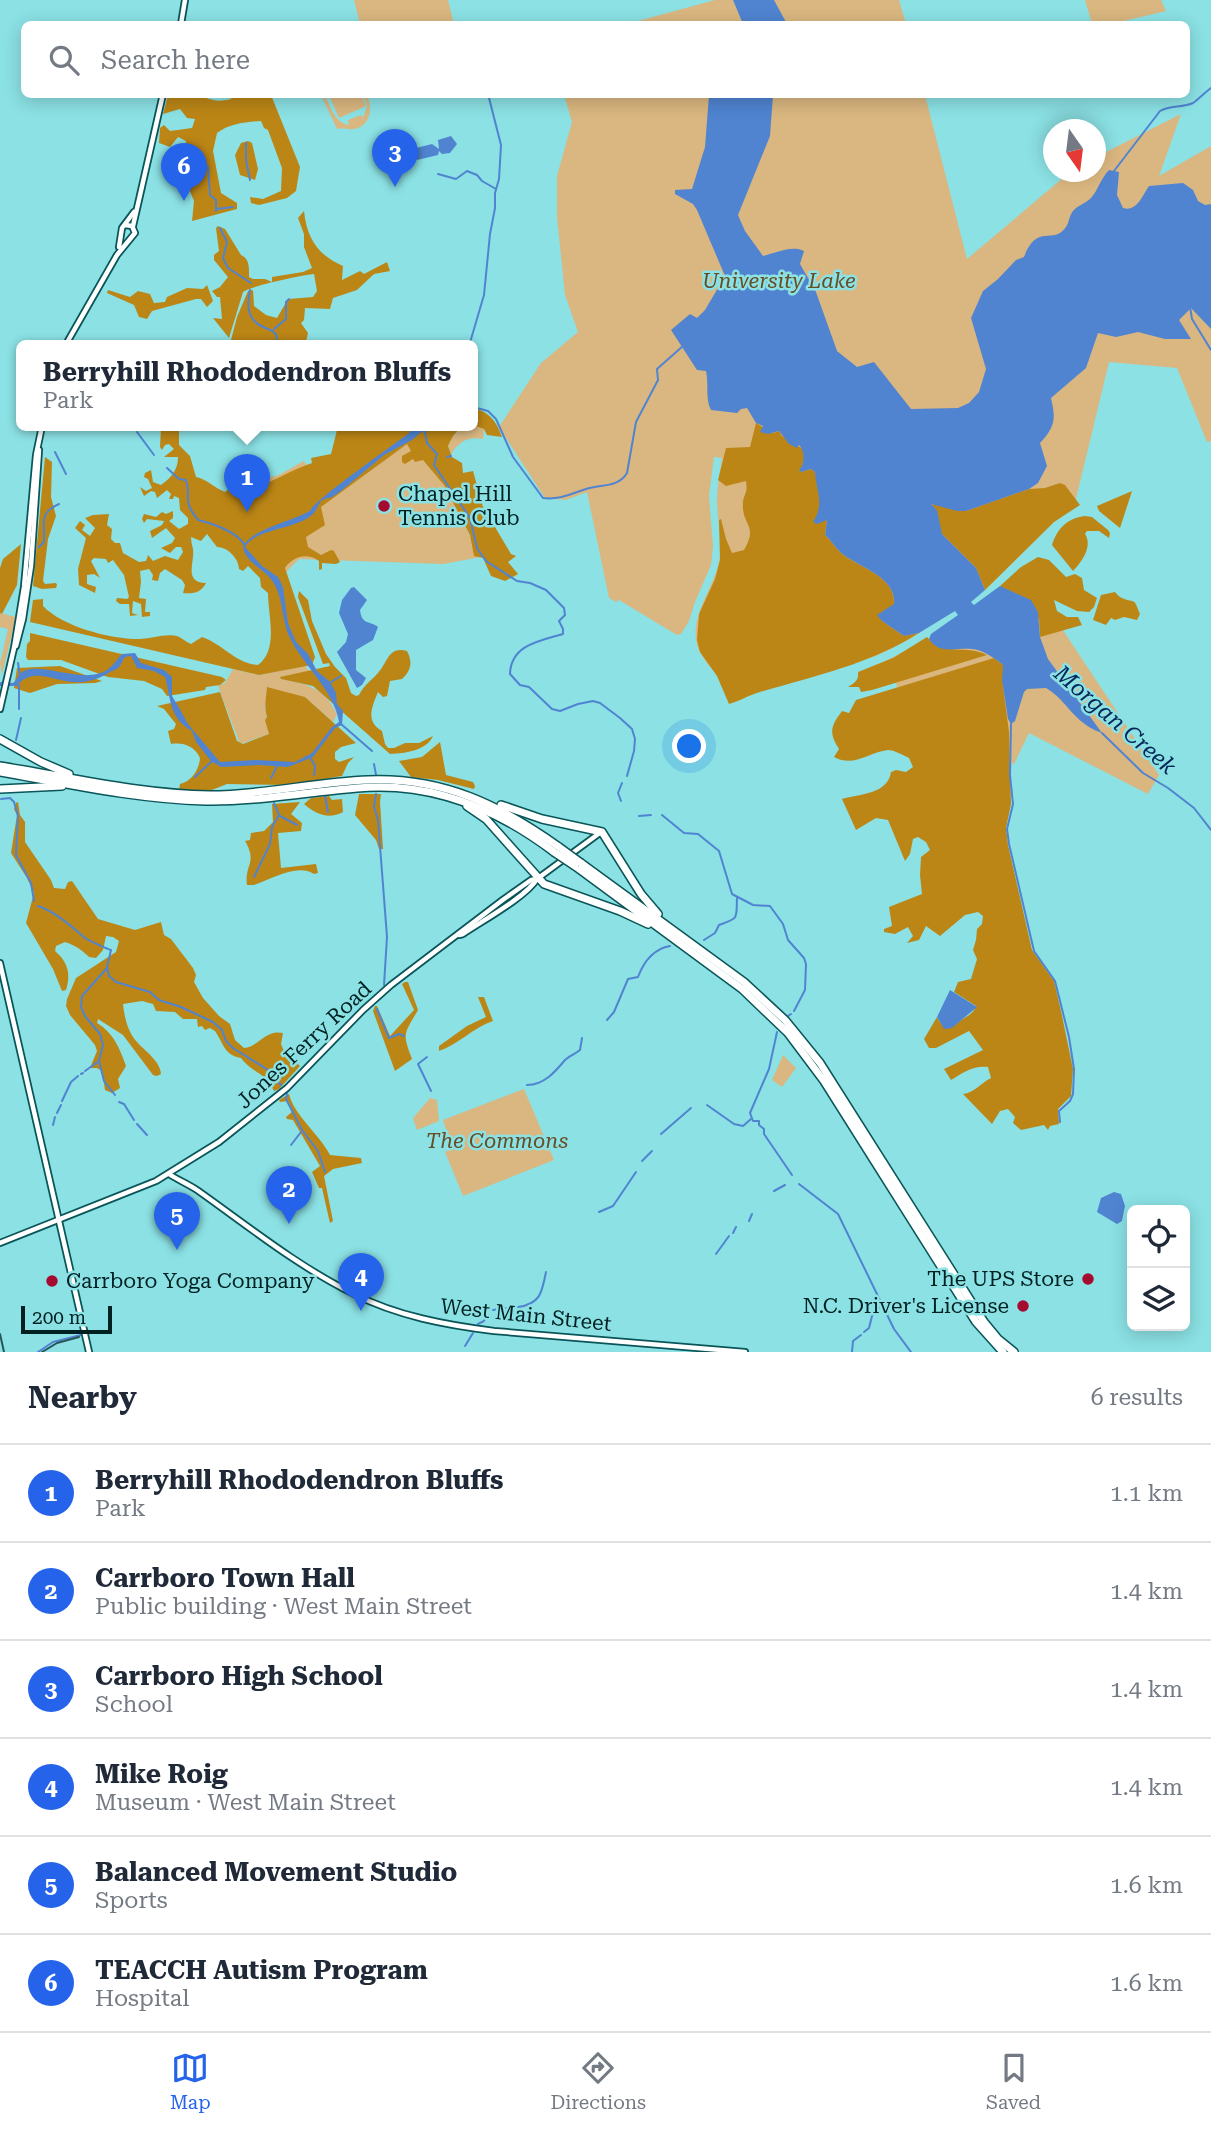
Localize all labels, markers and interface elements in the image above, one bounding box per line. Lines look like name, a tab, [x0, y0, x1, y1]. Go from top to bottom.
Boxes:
search box	[21, 21, 1190, 98]
icon: search	[45, 41, 83, 79]
text: Search here	[101, 45, 250, 75]
north arrow	[1043, 119, 1106, 182]
pin: 3	[372, 129, 418, 187]
pin: 6	[161, 143, 207, 201]
park label: University Lake	[702, 269, 856, 293]
popup	[16, 340, 478, 431]
text: Berryhill Rhododendron Bluffs	[43, 357, 451, 387]
text: Park	[43, 387, 93, 414]
pin: 1	[224, 454, 270, 512]
place label: Chapel Hill Tennis Club	[398, 482, 520, 530]
marker: Chapel Hill Tennis Club	[376, 498, 392, 514]
water label: Morgan Creek	[1048, 659, 1182, 781]
your location	[672, 729, 706, 763]
street label: Jones Ferry Road	[232, 976, 377, 1113]
park label: The Commons	[426, 1129, 569, 1153]
pin: 2	[266, 1166, 312, 1224]
pin: 5	[154, 1192, 200, 1250]
map controls	[1127, 1205, 1190, 1331]
button: locate	[1127, 1205, 1190, 1268]
pin: 4	[338, 1253, 384, 1311]
place label: The UPS Store	[927, 1267, 1074, 1291]
button: layers	[1127, 1268, 1190, 1331]
place label: Carrboro Yoga Company	[66, 1269, 315, 1293]
marker: The UPS Store	[1080, 1271, 1096, 1287]
marker: Carrboro Yoga Company	[44, 1273, 60, 1289]
street label: West Main Street	[439, 1294, 613, 1336]
place label: N.C. Driver's License	[803, 1294, 1009, 1318]
marker: N.C. Driver's License	[1015, 1298, 1031, 1314]
scale bar	[21, 1303, 112, 1335]
text: 200 m	[32, 1306, 86, 1329]
text: Nearby	[28, 1380, 137, 1415]
text: 6 results	[1091, 1384, 1183, 1411]
text: Berryhill Rhododendron Bluffs	[95, 1465, 503, 1495]
text: 1	[45, 1480, 57, 1507]
text: 1.1 km	[1110, 1480, 1183, 1507]
text: Park	[95, 1495, 146, 1522]
text: Carrboro Town Hall	[95, 1563, 355, 1593]
text: 2	[45, 1578, 57, 1605]
text: 1.4 km	[1110, 1578, 1183, 1605]
text: Public building · West Main Street	[95, 1593, 472, 1620]
text: Carrboro High School	[95, 1661, 383, 1691]
text: 3	[45, 1676, 57, 1703]
text: 1.4 km	[1110, 1676, 1183, 1703]
text: School	[95, 1691, 173, 1718]
text: Mike Roig	[95, 1759, 228, 1789]
text: 4	[45, 1774, 57, 1801]
text: 1.4 km	[1110, 1774, 1183, 1801]
text: Museum · West Main Street	[95, 1789, 396, 1816]
text: Balanced Movement Studio	[95, 1857, 457, 1887]
text: 5	[45, 1872, 57, 1899]
text: 1.6 km	[1110, 1872, 1183, 1899]
text: Sports	[95, 1887, 168, 1914]
text: TEACCH Autism Program	[95, 1955, 428, 1985]
text: 6	[45, 1970, 57, 1997]
text: 1.6 km	[1110, 1970, 1183, 1997]
text: Hospital	[95, 1985, 189, 2012]
tab: Map	[170, 2049, 211, 2114]
tab: Directions	[550, 2049, 646, 2114]
tab: Saved	[986, 2049, 1041, 2114]

